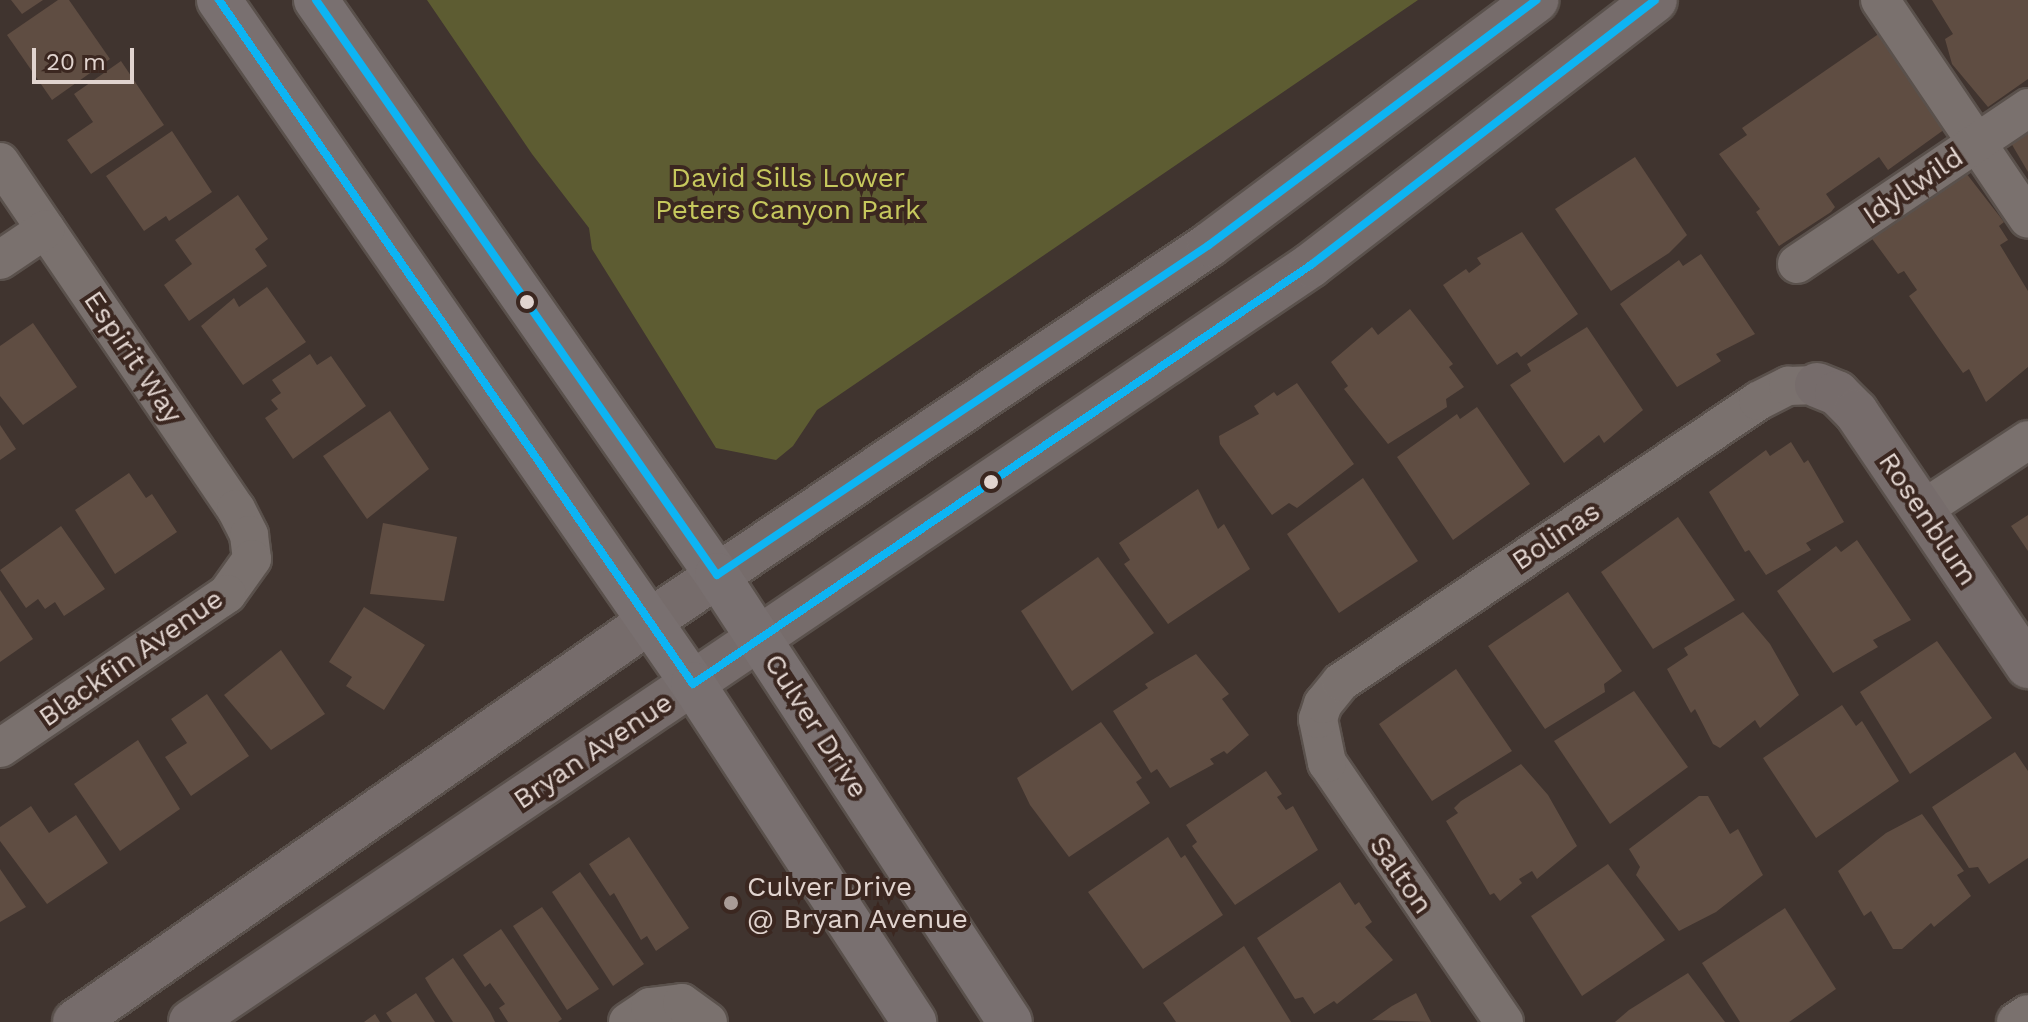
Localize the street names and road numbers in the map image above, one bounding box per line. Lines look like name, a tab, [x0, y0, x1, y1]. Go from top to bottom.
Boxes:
street label: Idyllwild	[1856, 140, 1970, 232]
street label: Espirit Way	[76, 284, 190, 430]
street label: Rosenblum	[1871, 446, 1985, 592]
street label: Bolinas	[1506, 494, 1606, 578]
street label: Blackfin Avenue	[32, 582, 230, 734]
street label: Culver Drive	[757, 647, 875, 805]
street label: Bryan Avenue	[507, 685, 679, 817]
street label: Salton	[1362, 830, 1440, 920]

